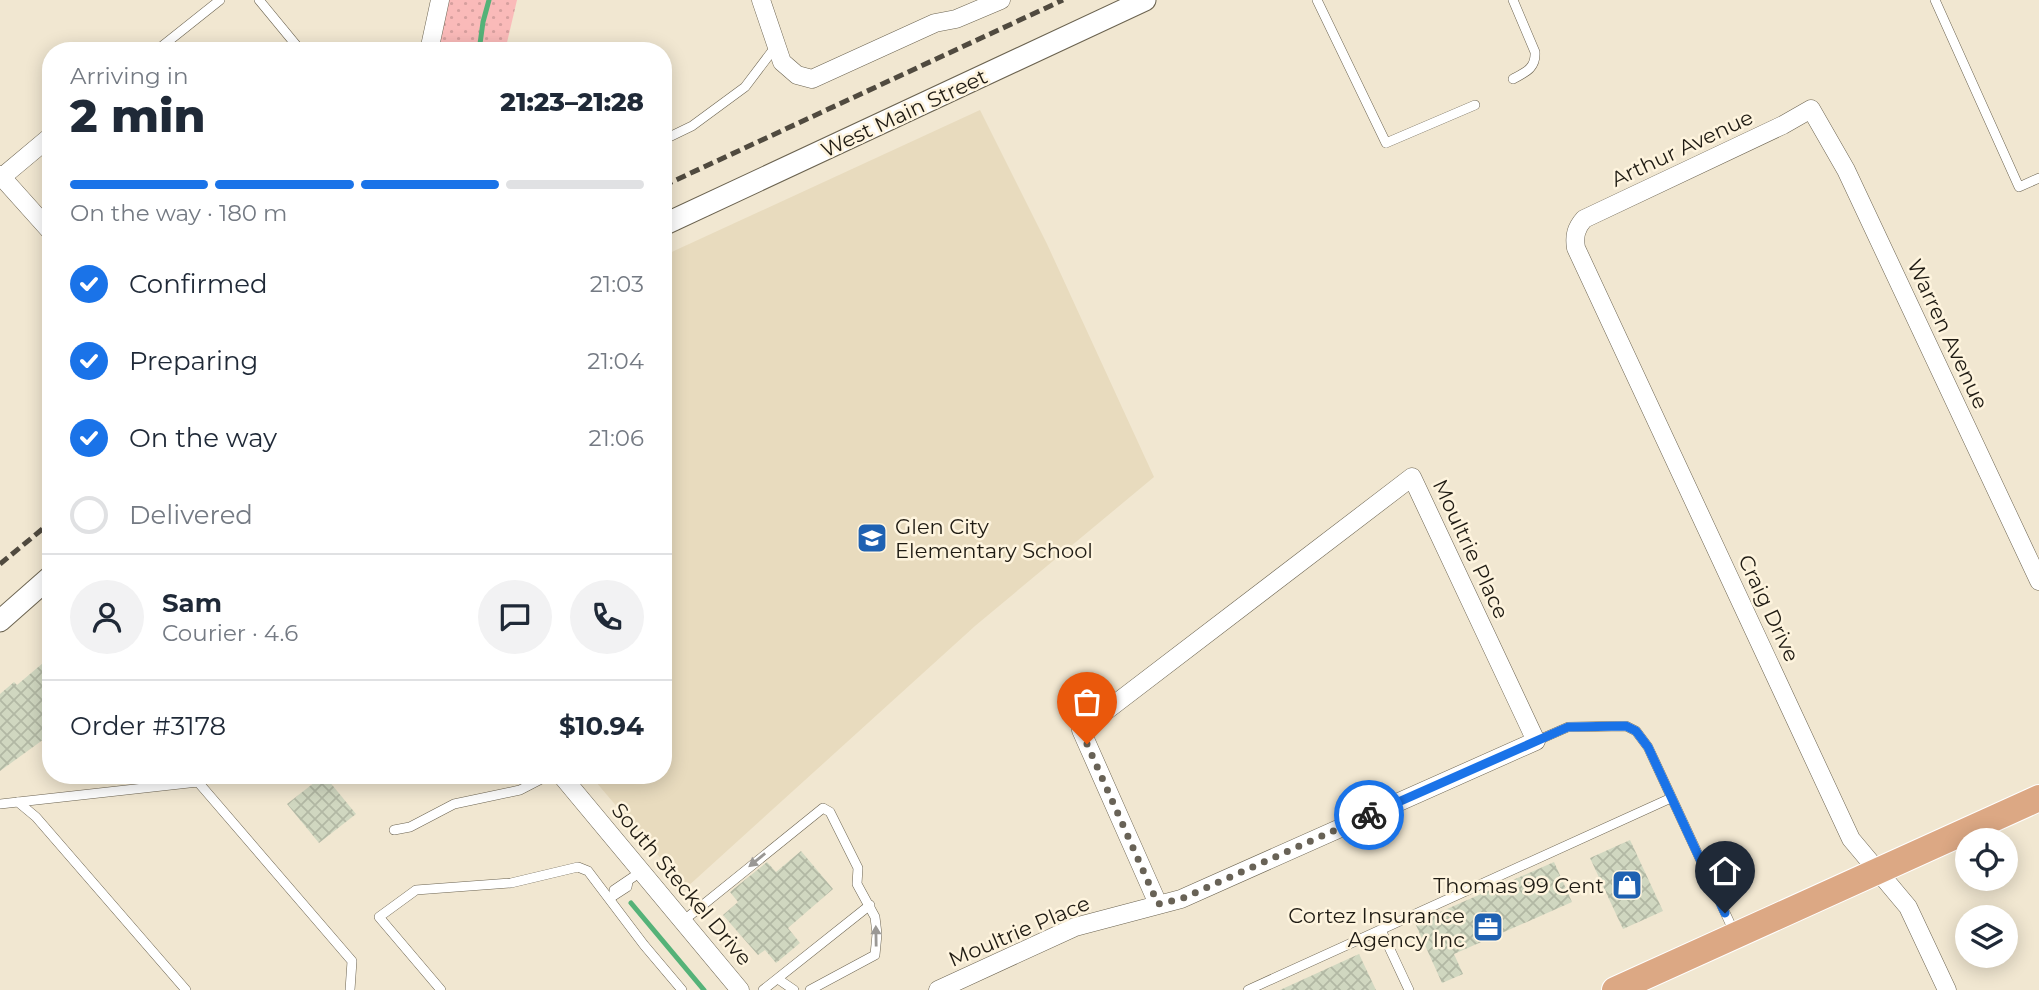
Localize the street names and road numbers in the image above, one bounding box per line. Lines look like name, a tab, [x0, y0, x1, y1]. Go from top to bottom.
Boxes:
street label: West Main Street	[817, 64, 991, 162]
street label: Arthur Avenue	[1607, 104, 1757, 192]
street label: Warren Avenue	[1902, 255, 1994, 413]
street label: Moultrie Place	[1428, 475, 1514, 623]
street label: Craig Drive	[1733, 550, 1805, 666]
street label: South Steckel Drive	[607, 798, 757, 970]
street label: Moultrie Place	[945, 890, 1093, 972]

